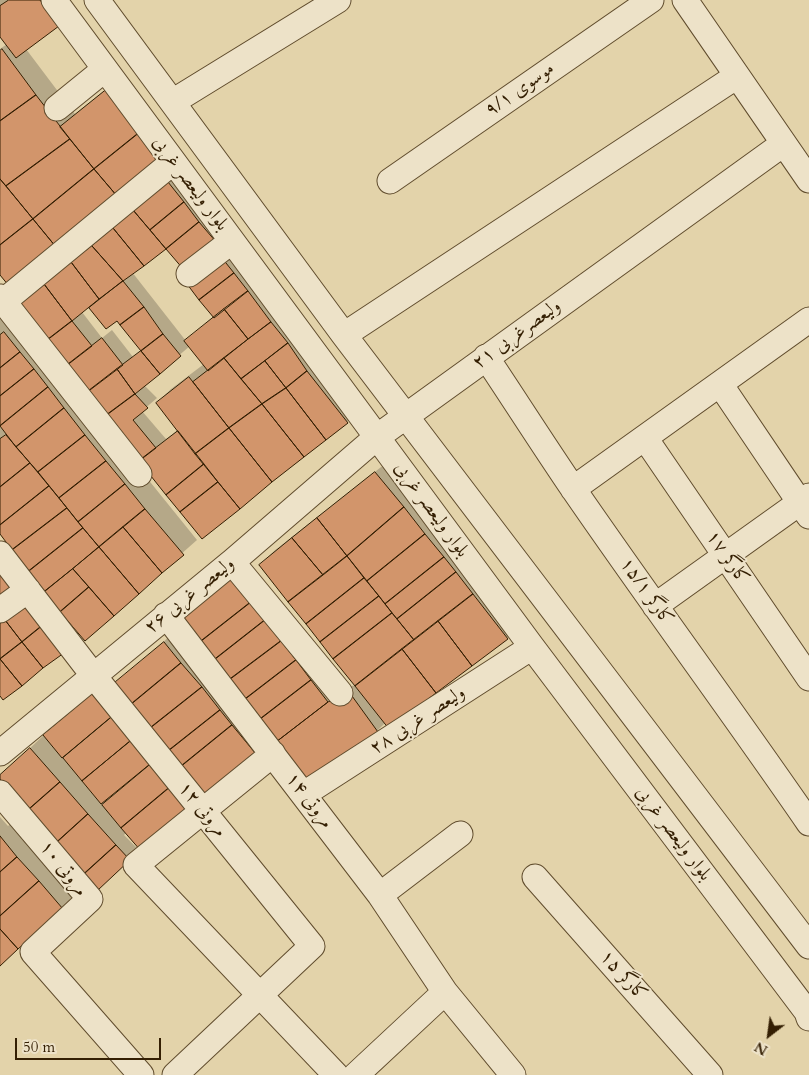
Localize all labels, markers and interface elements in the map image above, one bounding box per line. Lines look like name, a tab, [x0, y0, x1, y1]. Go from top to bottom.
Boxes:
street label: موسوی ۹/۱	[481, 58, 559, 122]
street label: بلوار ولیعصر غربی	[147, 132, 233, 236]
street label: ولیعصرغربی ۲۱	[468, 295, 566, 375]
street label: بلوار ولیعصر غربی	[389, 458, 473, 562]
street label: کارگر ۱۷	[701, 527, 753, 589]
street label: ولیعصر غربی ۲۶	[141, 553, 239, 639]
street label: کارگر ۱۵/۱	[614, 554, 678, 630]
street label: ولیعصر غربی ۲۸	[366, 682, 470, 760]
street label: مروتی ۱۴	[281, 768, 337, 834]
street label: مروتی ۱۲	[173, 778, 231, 842]
street label: بلوار ولیعصر غربی	[630, 782, 716, 886]
street label: مروتی ۱۰	[34, 837, 92, 901]
street label: کارگر ۱۵	[594, 946, 652, 1006]
north arrow	[744, 1010, 794, 1060]
scale bar	[18, 1028, 164, 1060]
text: 50 m	[23, 1037, 55, 1057]
text: N	[751, 1037, 771, 1060]

